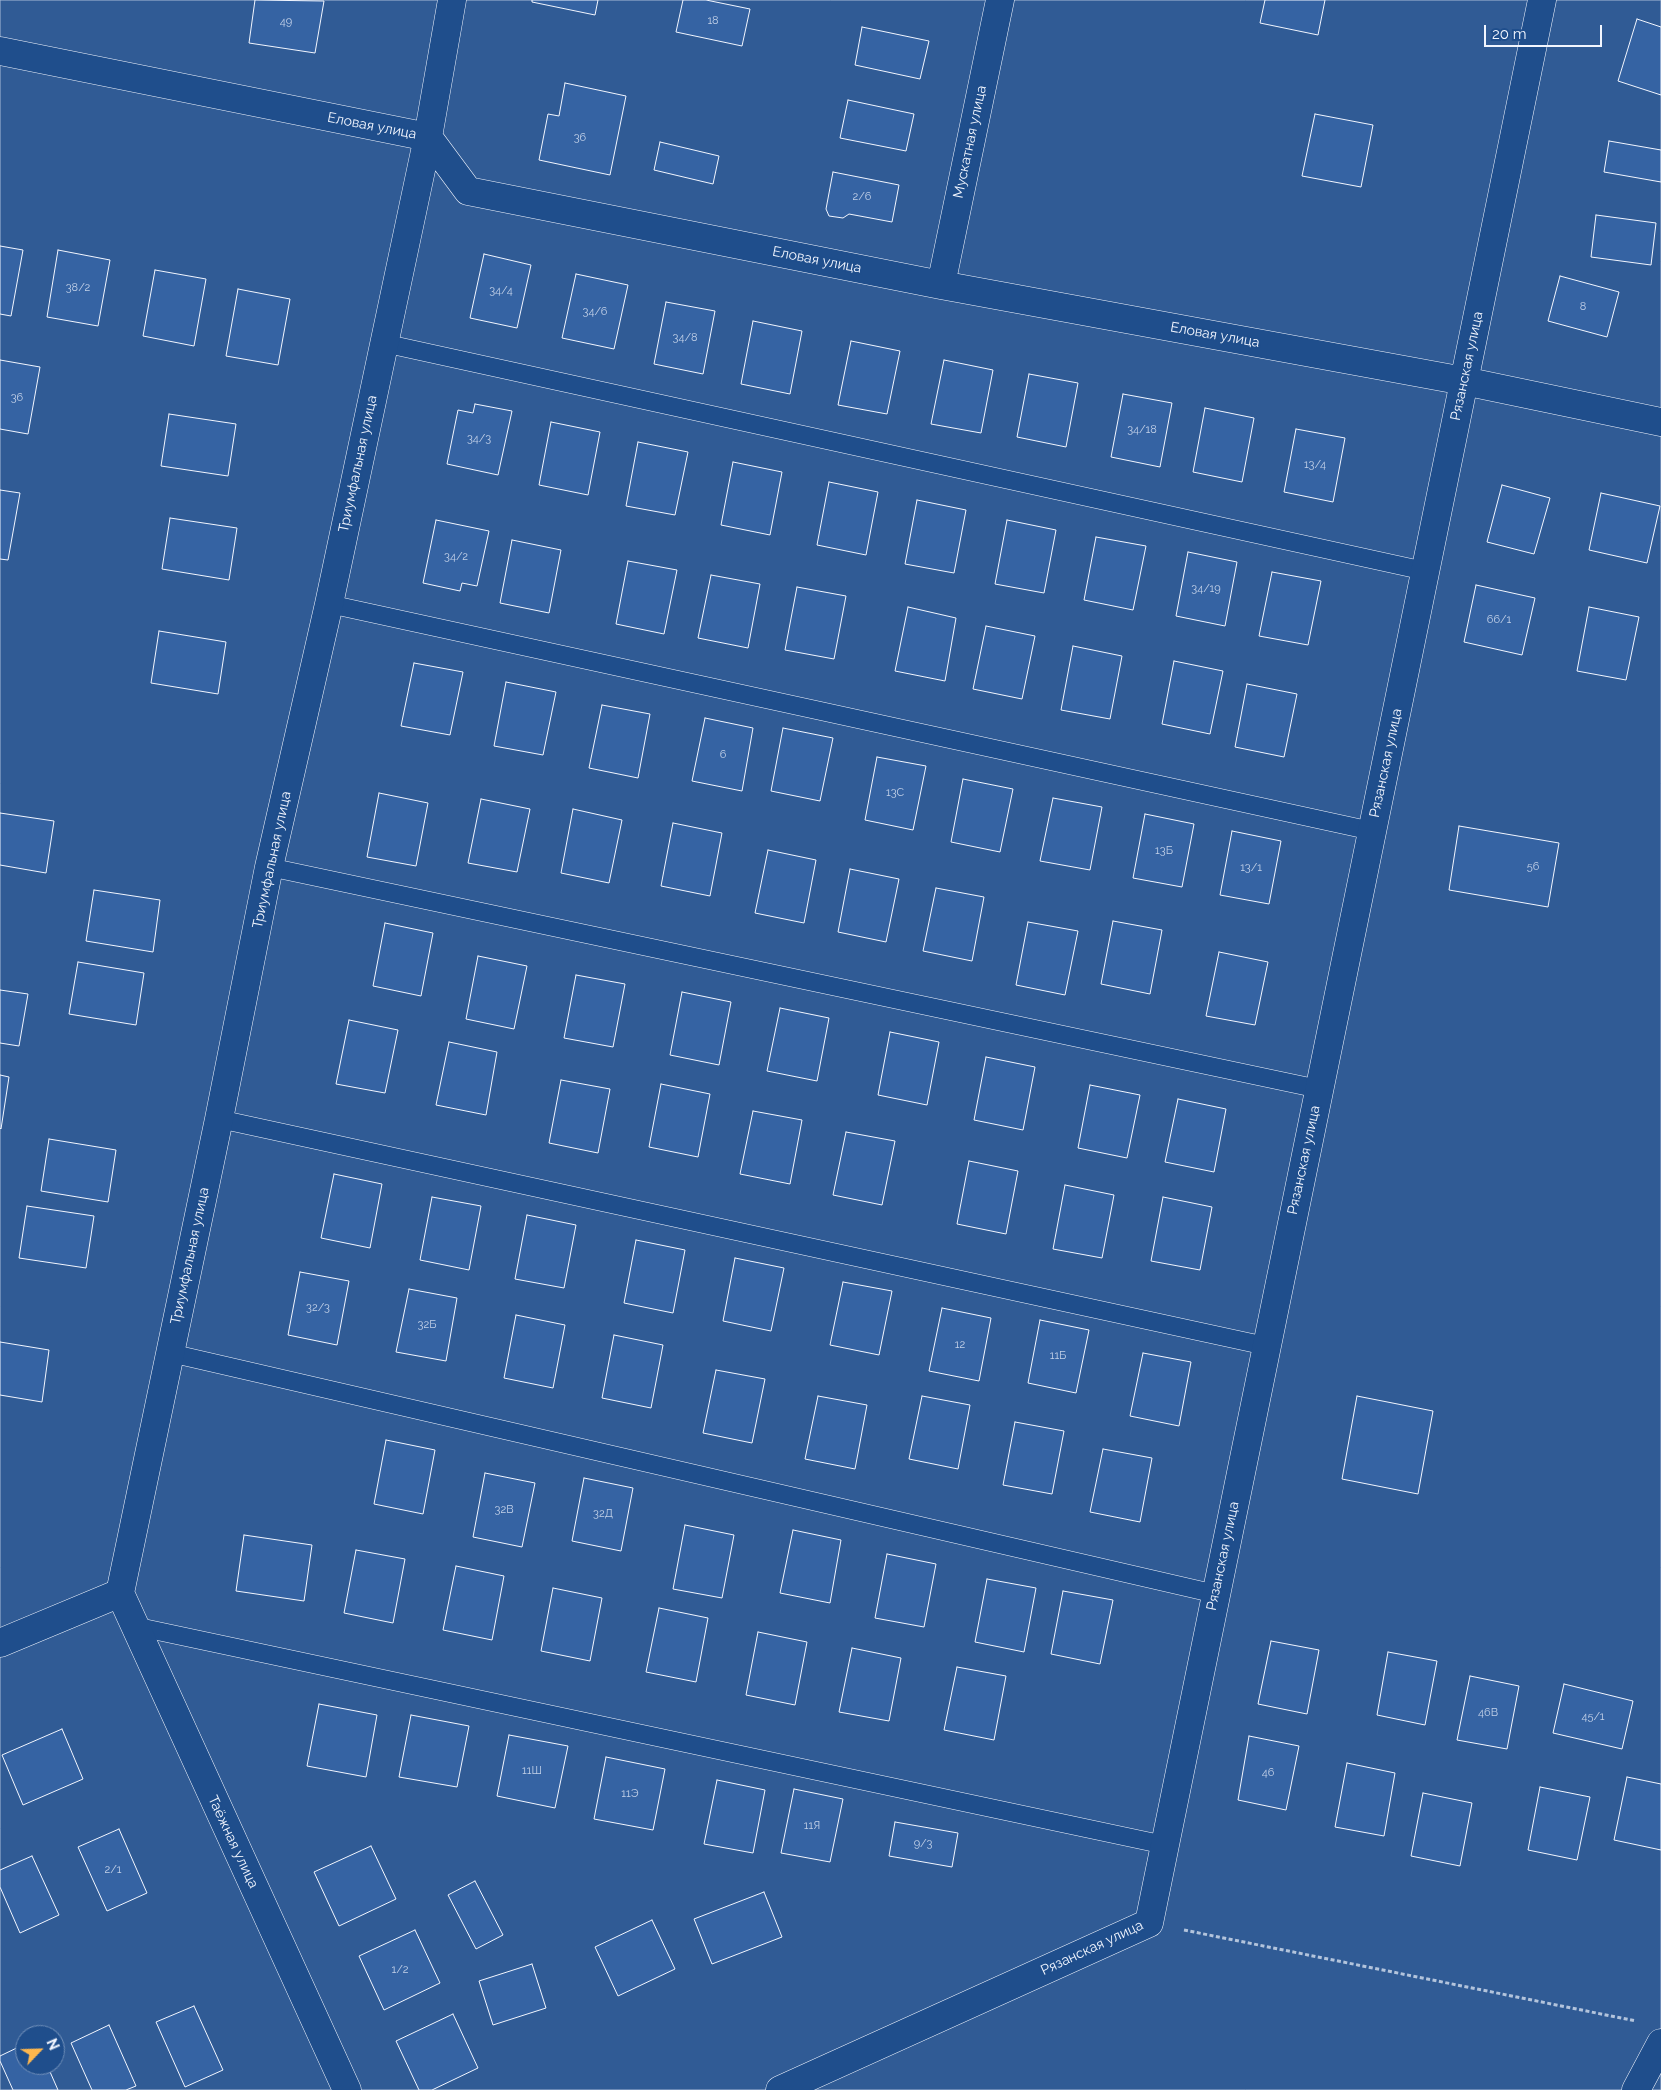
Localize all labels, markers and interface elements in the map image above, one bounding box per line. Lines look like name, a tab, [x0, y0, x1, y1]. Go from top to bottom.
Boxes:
house number: 18	[707, 14, 719, 28]
house number: 49	[280, 15, 292, 29]
scale bar	[1486, 15, 1604, 47]
text: 20 m	[1492, 25, 1527, 43]
street label: Мускатная улица	[950, 84, 990, 200]
street label: Еловая улица	[326, 109, 418, 143]
house number: 36	[574, 131, 586, 145]
house number: 2/6	[853, 190, 871, 204]
street label: Еловая улица	[771, 243, 863, 277]
house number: 38/2	[66, 281, 90, 295]
house number: 34/4	[489, 284, 513, 298]
house number: 8	[1580, 300, 1586, 314]
house number: 34/6	[583, 305, 607, 319]
street label: Рязанская улица	[1447, 310, 1487, 422]
street label: Еловая улица	[1169, 319, 1261, 351]
house number: 34/8	[673, 331, 697, 345]
house number: 36	[11, 391, 23, 405]
street label: Триумфальная улица	[335, 394, 381, 534]
house number: 34/18	[1127, 423, 1157, 437]
house number: 34/3	[467, 432, 491, 446]
house number: 13/4	[1304, 458, 1326, 472]
house number: 34/2	[444, 550, 468, 564]
house number: 34/19	[1191, 582, 1221, 596]
house number: 66/1	[1487, 613, 1511, 627]
street label: Рязанская улица	[1366, 707, 1406, 819]
house number: 6	[720, 748, 726, 762]
house number: 13С	[886, 786, 904, 800]
street label: Триумфальная улица	[249, 790, 295, 930]
house number: 13Б	[1155, 844, 1173, 858]
house number: 56	[1527, 860, 1539, 874]
house number: 13/1	[1240, 861, 1262, 875]
street label: Рязанская улица	[1284, 1104, 1324, 1216]
street label: Триумфальная улица	[167, 1186, 213, 1326]
house number: 32/3	[306, 1301, 330, 1315]
house number: 32Б	[418, 1318, 436, 1332]
house number: 12	[955, 1338, 965, 1352]
house number: 11Б	[1050, 1349, 1066, 1363]
street label: Рязанская улица	[1203, 1500, 1243, 1612]
house number: 32В	[495, 1503, 513, 1517]
house number: 32Д	[593, 1507, 613, 1521]
house number: 46В	[1478, 1706, 1498, 1720]
house number: 45/1	[1581, 1710, 1605, 1724]
house number: 11Ш	[522, 1764, 542, 1778]
house number: 46	[1262, 1766, 1274, 1780]
house number: 11Э	[621, 1787, 639, 1801]
street label: Таёжная улица	[204, 1793, 262, 1891]
house number: 11Я	[804, 1819, 820, 1833]
house number: 9/3	[914, 1837, 932, 1851]
house number: 2/1	[105, 1863, 121, 1877]
street label: Рязанская улица	[1038, 1917, 1146, 1979]
house number: 1/2	[392, 1963, 408, 1977]
north arrow	[15, 2025, 65, 2075]
text: N	[43, 2036, 62, 2052]

